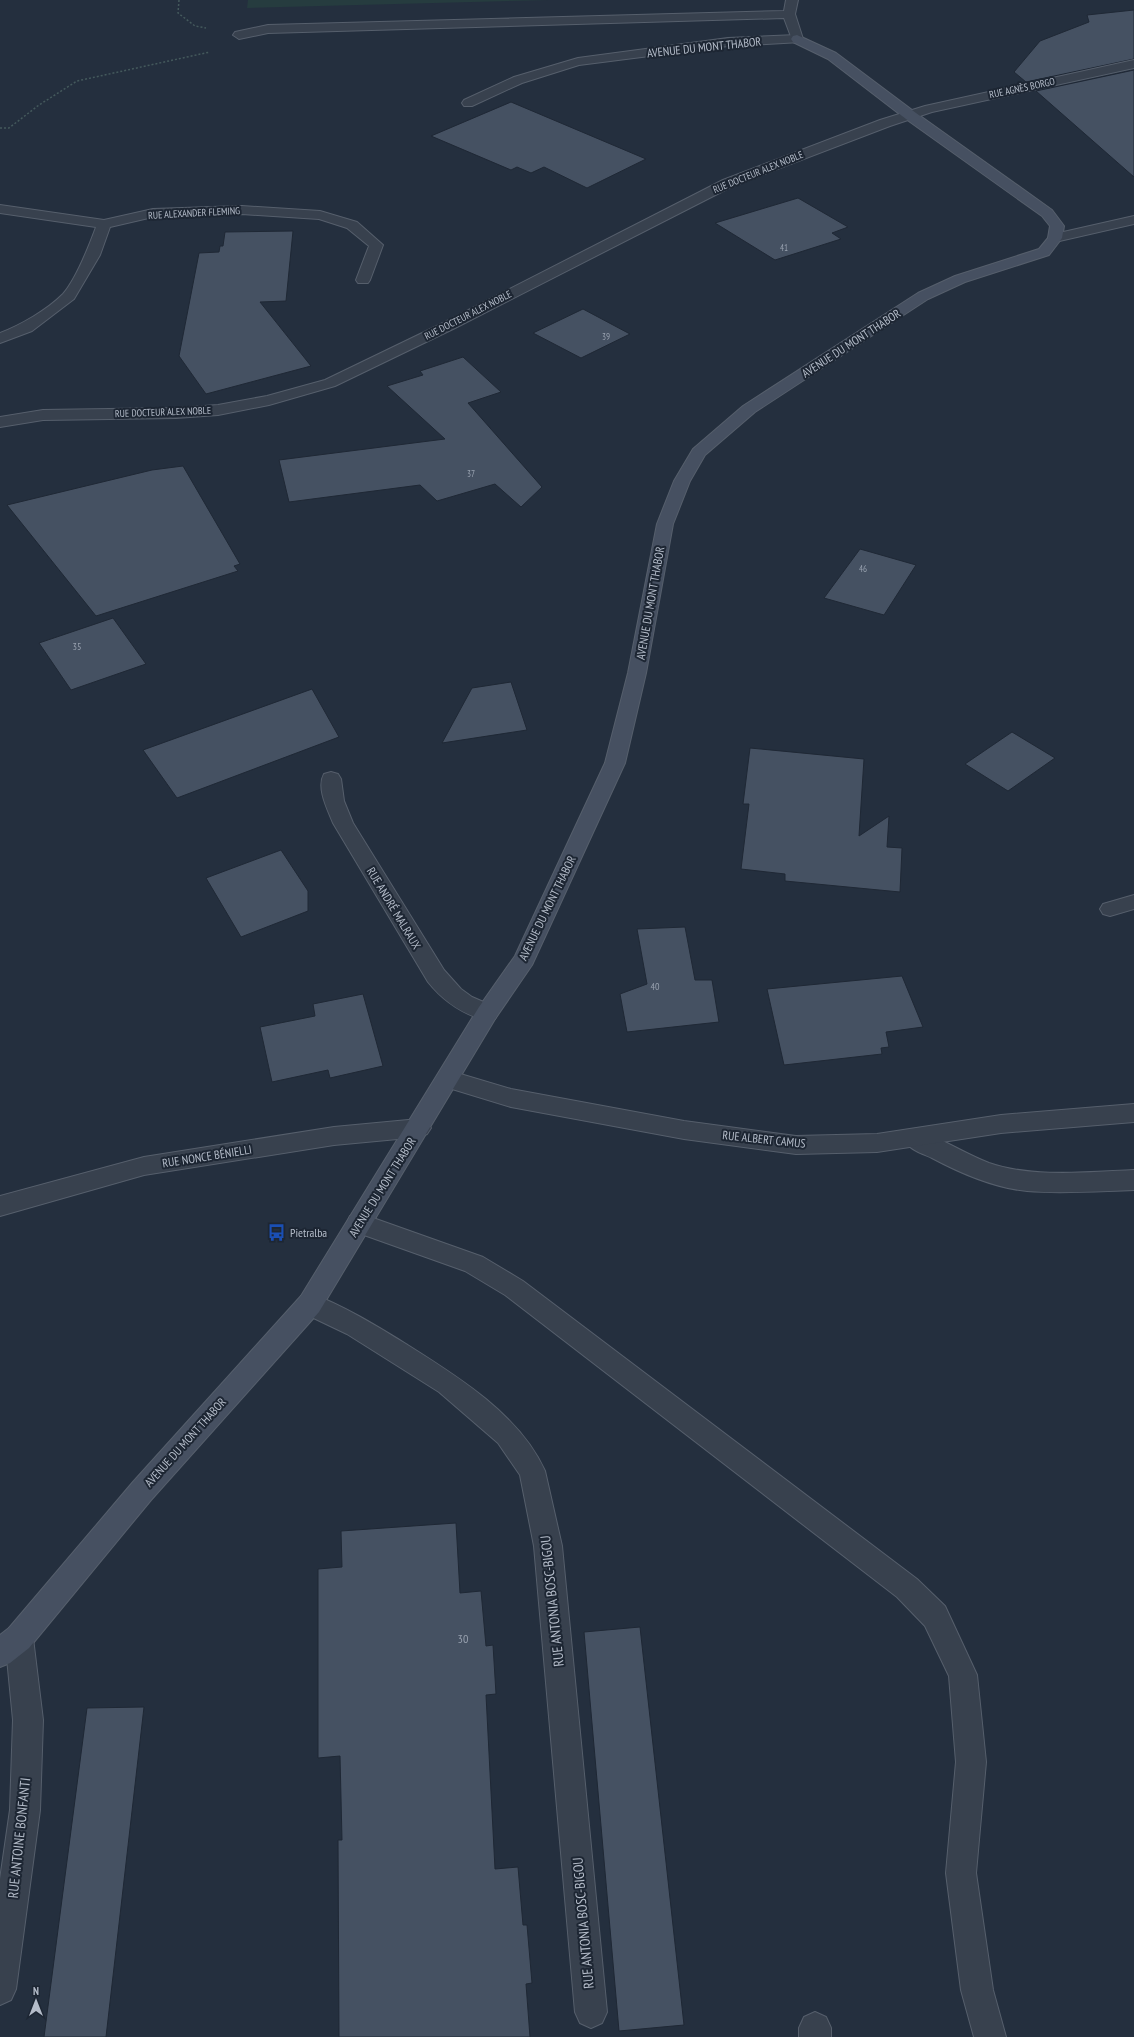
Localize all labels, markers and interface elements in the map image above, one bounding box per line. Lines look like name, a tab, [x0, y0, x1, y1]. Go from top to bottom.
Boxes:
street label: AVENUE DU MONT THABOR	[646, 34, 762, 60]
street label: RUE AGNÈS BORGO	[988, 75, 1057, 101]
street label: RUE DOCTEUR ALEX NOBLE	[711, 148, 805, 196]
street label: RUE ALEXANDER FLEMING	[148, 204, 240, 222]
house number: 41	[780, 242, 788, 253]
street label: RUE DOCTEUR ALEX NOBLE	[422, 287, 514, 343]
street label: AVENUE DU MONT THABOR	[799, 305, 903, 381]
house number: 39	[602, 331, 610, 342]
street label: RUE DOCTEUR ALEX NOBLE	[115, 404, 211, 420]
house number: 37	[467, 468, 475, 479]
street label: AVENUE DU MONT THABOR	[633, 545, 667, 661]
house number: 46	[859, 563, 867, 574]
house number: 35	[73, 640, 82, 653]
street label: AVENUE DU MONT THABOR	[515, 853, 579, 963]
street label: RUE ANDRÉ MALRAUX	[364, 864, 424, 952]
house number: 40	[651, 980, 660, 993]
street label: RUE ALBERT CAMUS	[722, 1127, 806, 1151]
street label: AVENUE DU MONT THABOR	[345, 1134, 419, 1240]
street label: RUE NONCE BÉNIELLI	[161, 1142, 253, 1170]
bus stop icon: Pietralba	[267, 1222, 287, 1242]
place label: Pietralba	[290, 1225, 327, 1240]
street label: AVENUE DU MONT THABOR	[141, 1394, 229, 1490]
street label: RUE ANTONIA BOSC-BIGOU	[536, 1535, 568, 1667]
house number: 30	[458, 1631, 468, 1646]
street label: RUE ANTOINE BONFANTI	[4, 1777, 34, 1899]
street label: RUE ANTONIA BOSC-BIGOU	[568, 1857, 598, 1989]
north arrow	[16, 1981, 56, 2021]
text: N	[33, 1984, 39, 1998]

